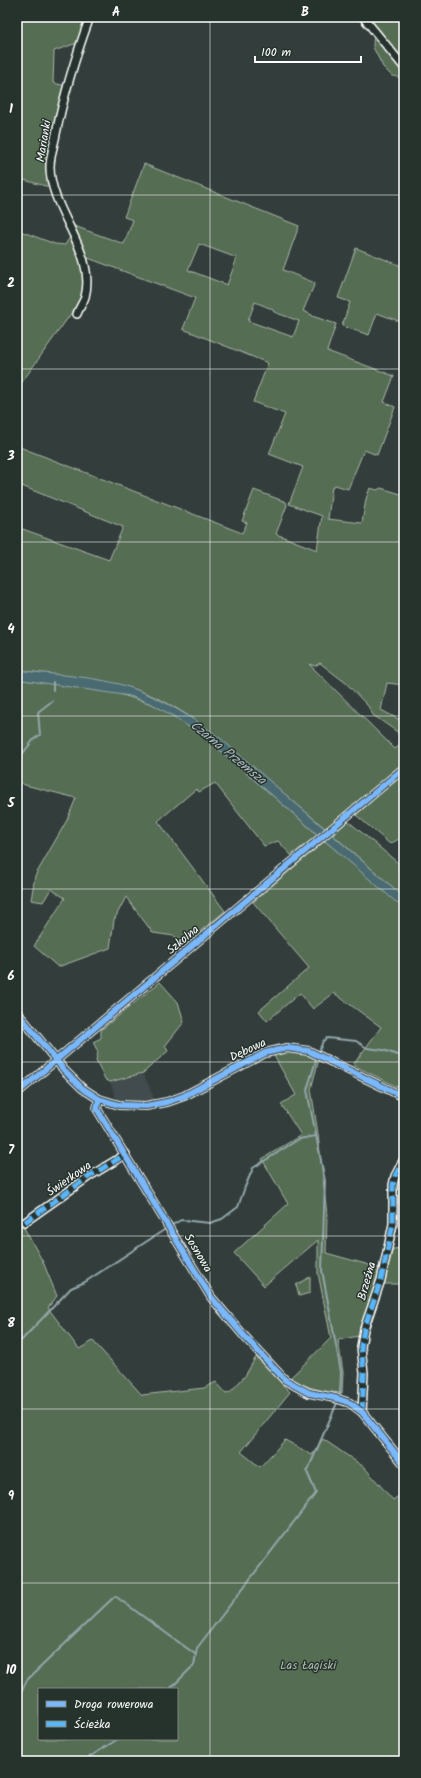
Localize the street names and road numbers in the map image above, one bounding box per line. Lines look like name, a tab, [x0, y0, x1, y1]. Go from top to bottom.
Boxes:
street label: Marianki	[31, 117, 57, 163]
street label: Szkolna	[162, 920, 204, 959]
street label: Dębowa	[227, 1033, 270, 1067]
street label: Świerkowa	[43, 1156, 96, 1202]
street label: Sosnowa	[179, 1230, 217, 1276]
street label: Brzeźna	[352, 1259, 382, 1303]

